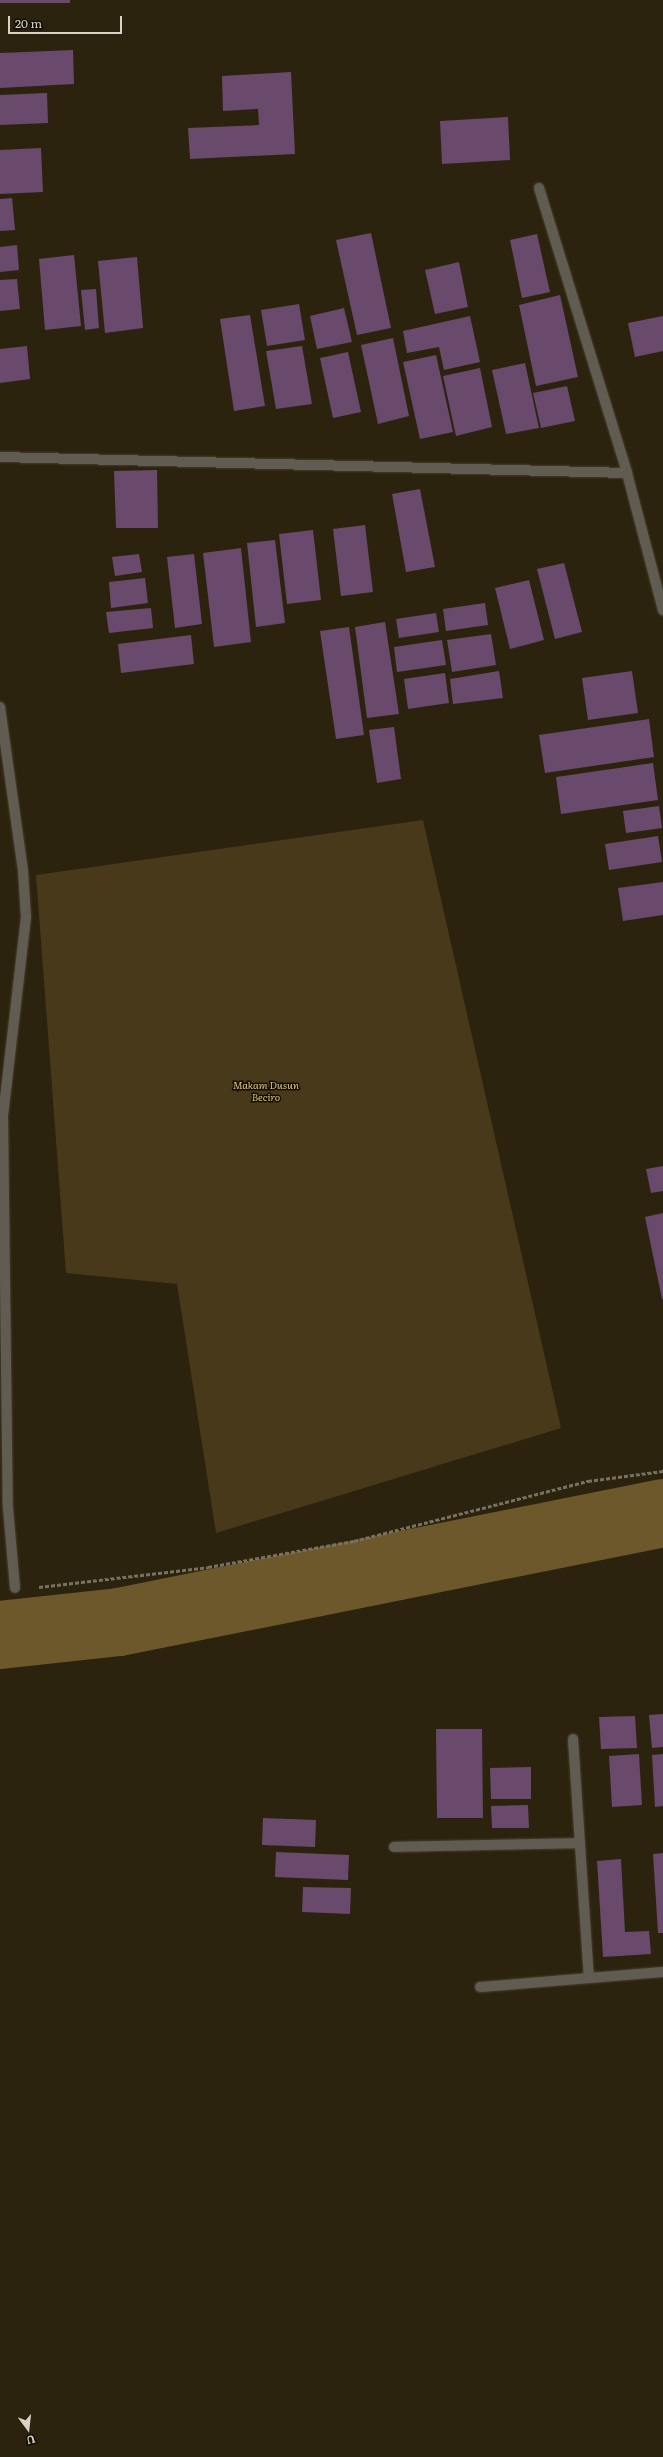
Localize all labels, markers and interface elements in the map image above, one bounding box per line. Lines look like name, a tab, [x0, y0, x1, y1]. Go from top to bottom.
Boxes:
scale bar	[10, 8, 124, 34]
text: 20 m	[15, 14, 42, 32]
park label: Makam Dusun Beciro	[233, 1078, 299, 1102]
north arrow	[8, 2409, 48, 2449]
text: U	[25, 2432, 37, 2449]

